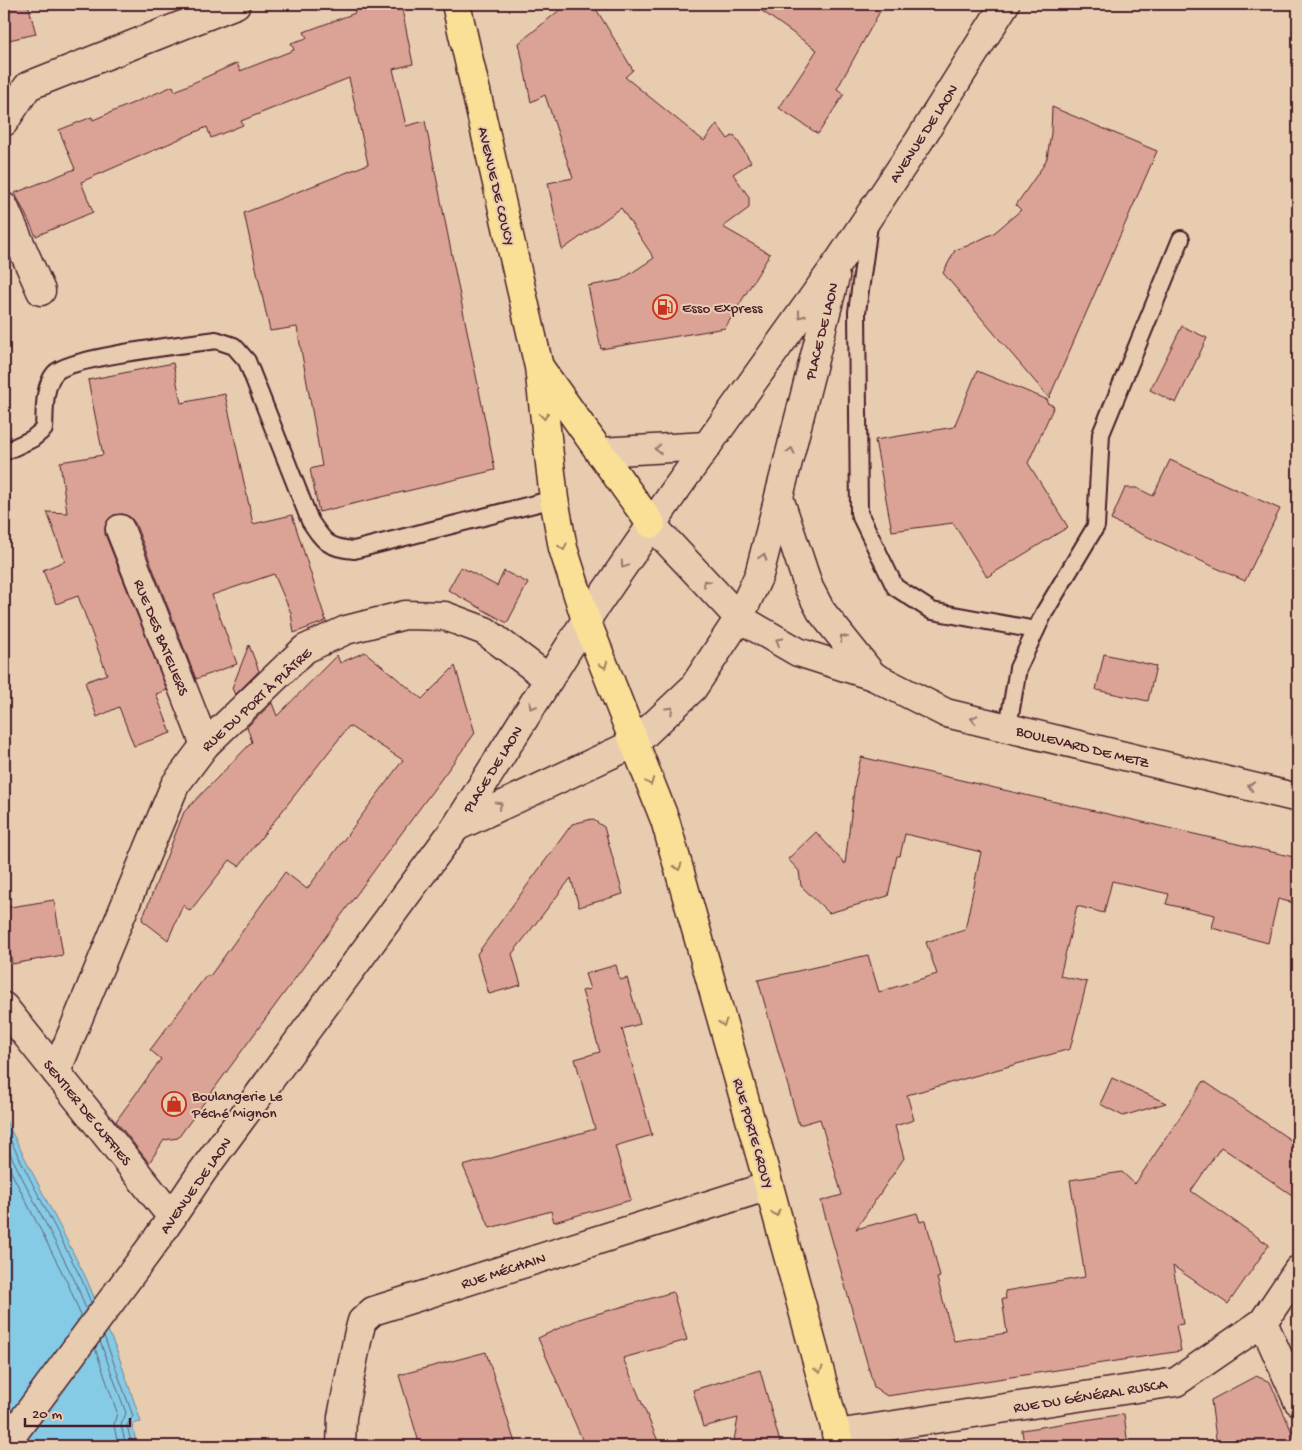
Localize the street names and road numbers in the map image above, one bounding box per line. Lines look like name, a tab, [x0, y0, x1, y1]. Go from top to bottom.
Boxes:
street label: AVENUE DE LAON	[886, 81, 963, 187]
street label: AVENUE DE COUCY	[473, 125, 517, 248]
street label: PLACE DE LAON	[802, 281, 844, 383]
street label: RUE DES BATELIERS	[129, 577, 192, 699]
street label: RUE DU PORT À PLÂTRE	[199, 644, 317, 756]
street label: BOULEVARD DE METZ	[1013, 722, 1151, 773]
street label: PLACE DE LAON	[459, 723, 528, 818]
street label: SENTIER DE CUFFIES	[38, 1057, 135, 1170]
street label: RUE PORTE CROUY	[728, 1076, 776, 1191]
street label: AVENUE DE LAON	[157, 1134, 237, 1238]
street label: RUE MÉCHAIN	[459, 1250, 548, 1294]
street label: RUE DU GÉNÉRAL RUSCA	[1012, 1376, 1170, 1418]

